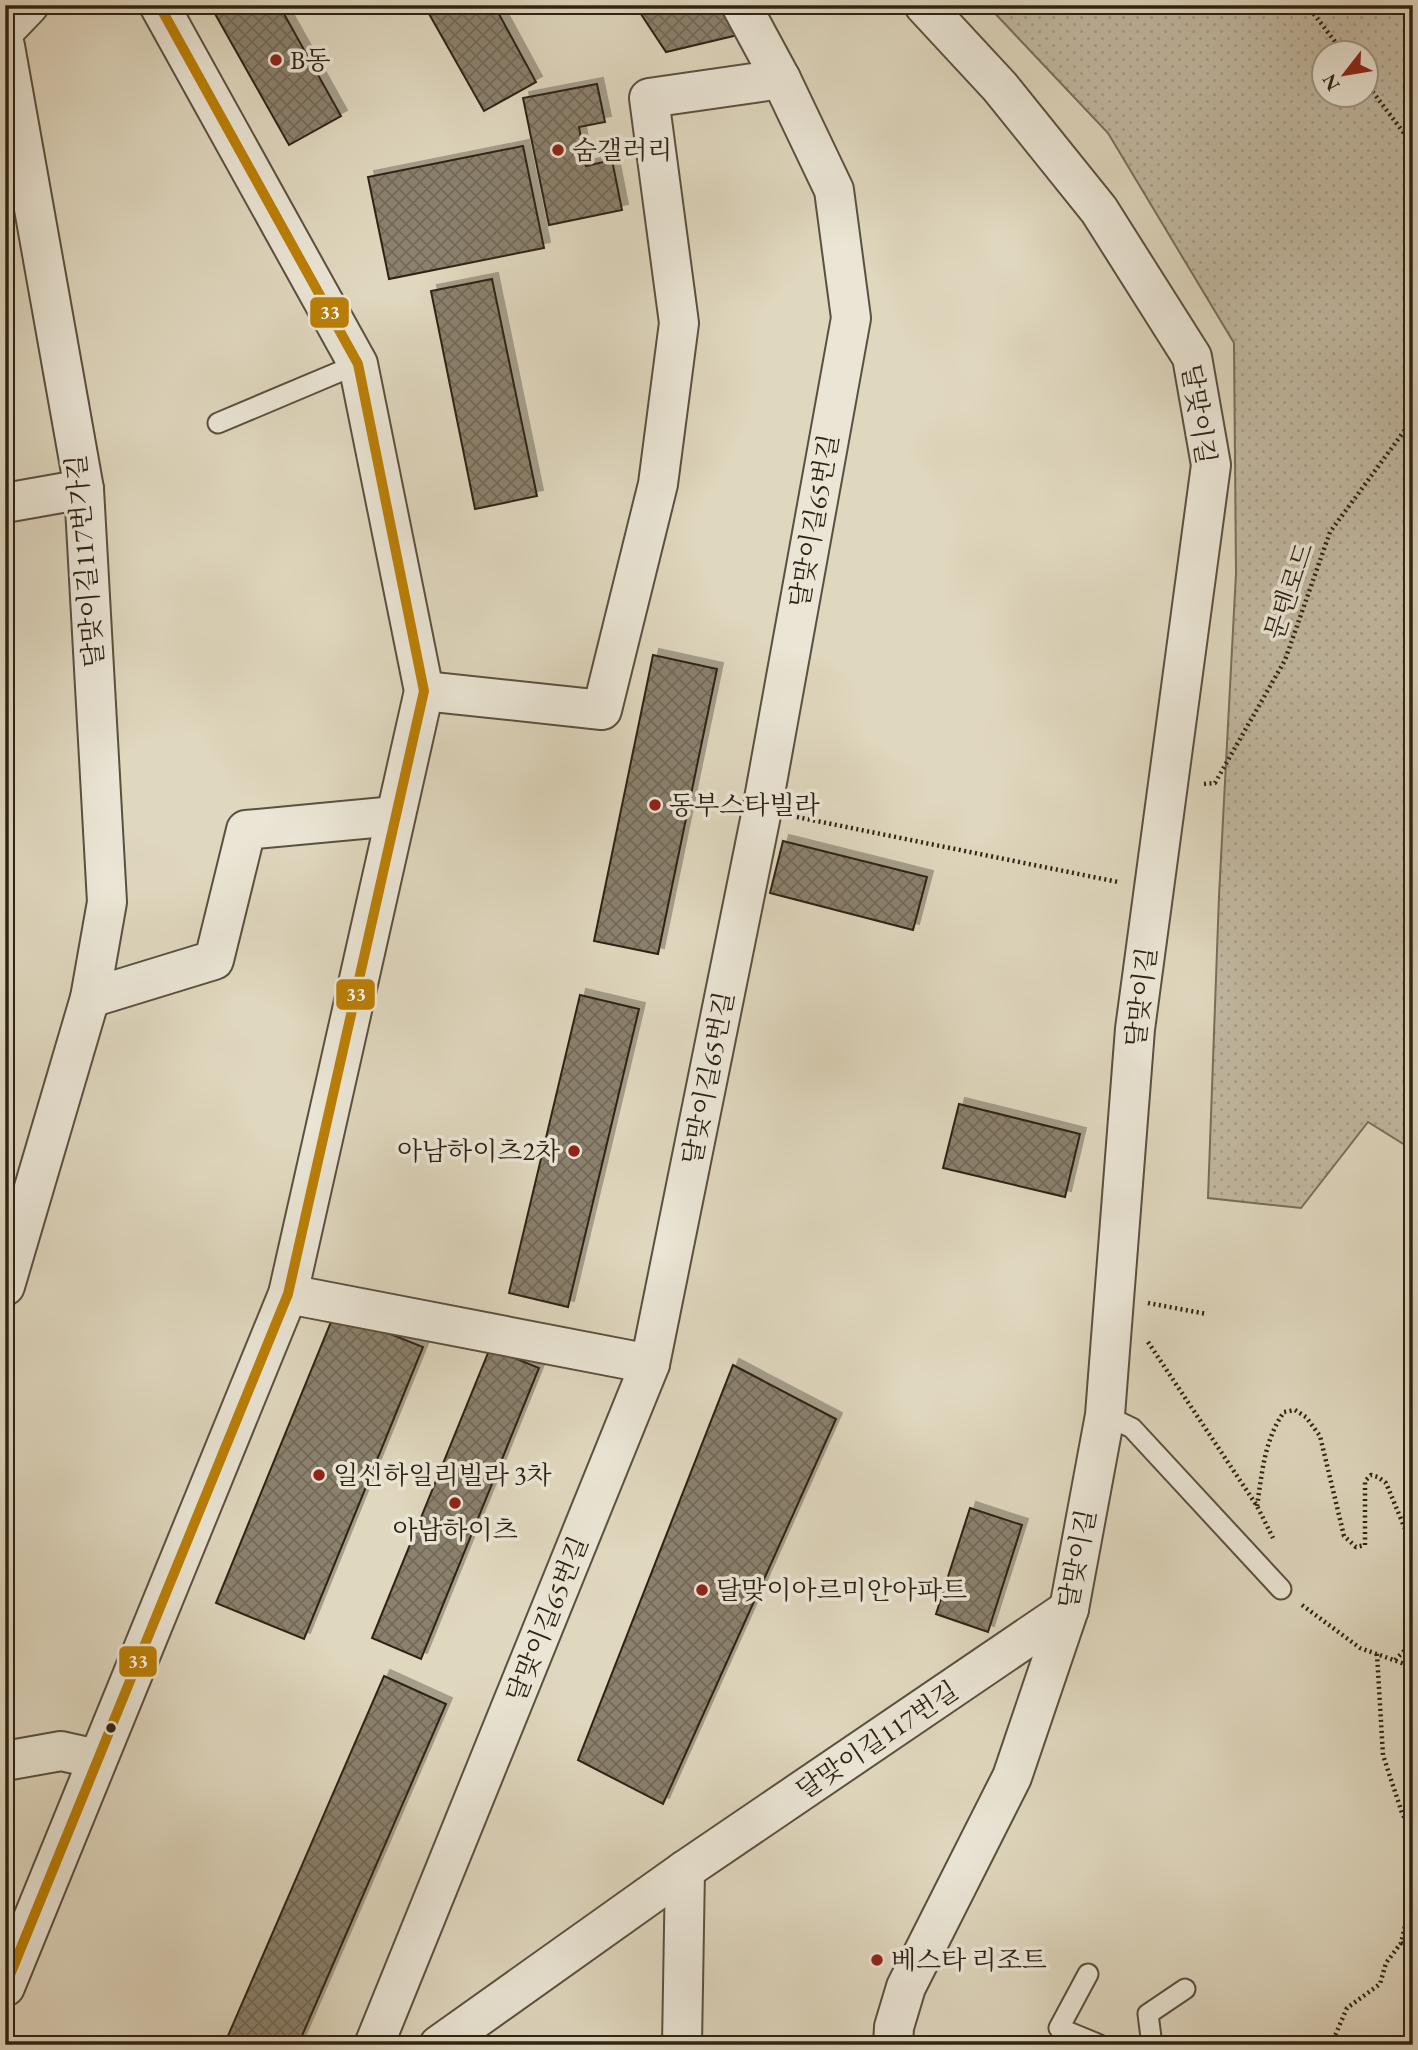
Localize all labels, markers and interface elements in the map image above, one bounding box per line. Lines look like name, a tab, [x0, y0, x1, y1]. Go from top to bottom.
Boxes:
north arrow	[1310, 38, 1380, 108]
place label: B동	[290, 43, 330, 77]
marker: B동	[268, 52, 284, 68]
text: N	[1316, 69, 1346, 96]
place label: 숨갤러리	[572, 133, 672, 167]
marker: 숨갤러리	[550, 142, 566, 158]
line badge: 33	[309, 296, 350, 329]
text: 33	[320, 300, 340, 325]
street label: 달맞이길	[1174, 362, 1224, 466]
street label: 달맞이길65번길	[782, 432, 846, 610]
street label: 달맞이길117번가길	[59, 453, 111, 669]
street label: 문텐로드	[1257, 538, 1321, 644]
place label: 동부스타빌라	[669, 788, 821, 822]
marker: 동부스타빌라	[647, 797, 663, 813]
street label: 달맞이길	[1118, 945, 1164, 1049]
line badge: 33	[335, 978, 376, 1011]
text: 33	[346, 982, 366, 1007]
street label: 달맞이길65번길	[675, 989, 741, 1167]
place label: 아남하이츠2차	[397, 1134, 560, 1168]
marker: 아남하이츠2차	[566, 1143, 582, 1159]
place label: 일신하일리빌라 3차	[333, 1458, 552, 1492]
marker: 일신하일리빌라 3차	[311, 1467, 327, 1483]
marker: 아남하이츠	[447, 1495, 463, 1511]
street label: 달맞이길	[1051, 1506, 1103, 1612]
place label: 아남하이츠	[392, 1513, 518, 1547]
street label: 달맞이길65번길	[498, 1531, 596, 1707]
place label: 달맞이아르미안아파트	[716, 1573, 967, 1607]
marker: 달맞이아르미안아파트	[694, 1582, 710, 1598]
line badge: 33	[118, 1645, 158, 1678]
text: 33	[128, 1649, 148, 1674]
street label: 달맞이길117번길	[790, 1673, 964, 1807]
unlabelled marker	[104, 1721, 118, 1735]
place label: 베스타 리조트	[891, 1943, 1047, 1977]
marker: 베스타 리조트	[869, 1952, 885, 1968]

